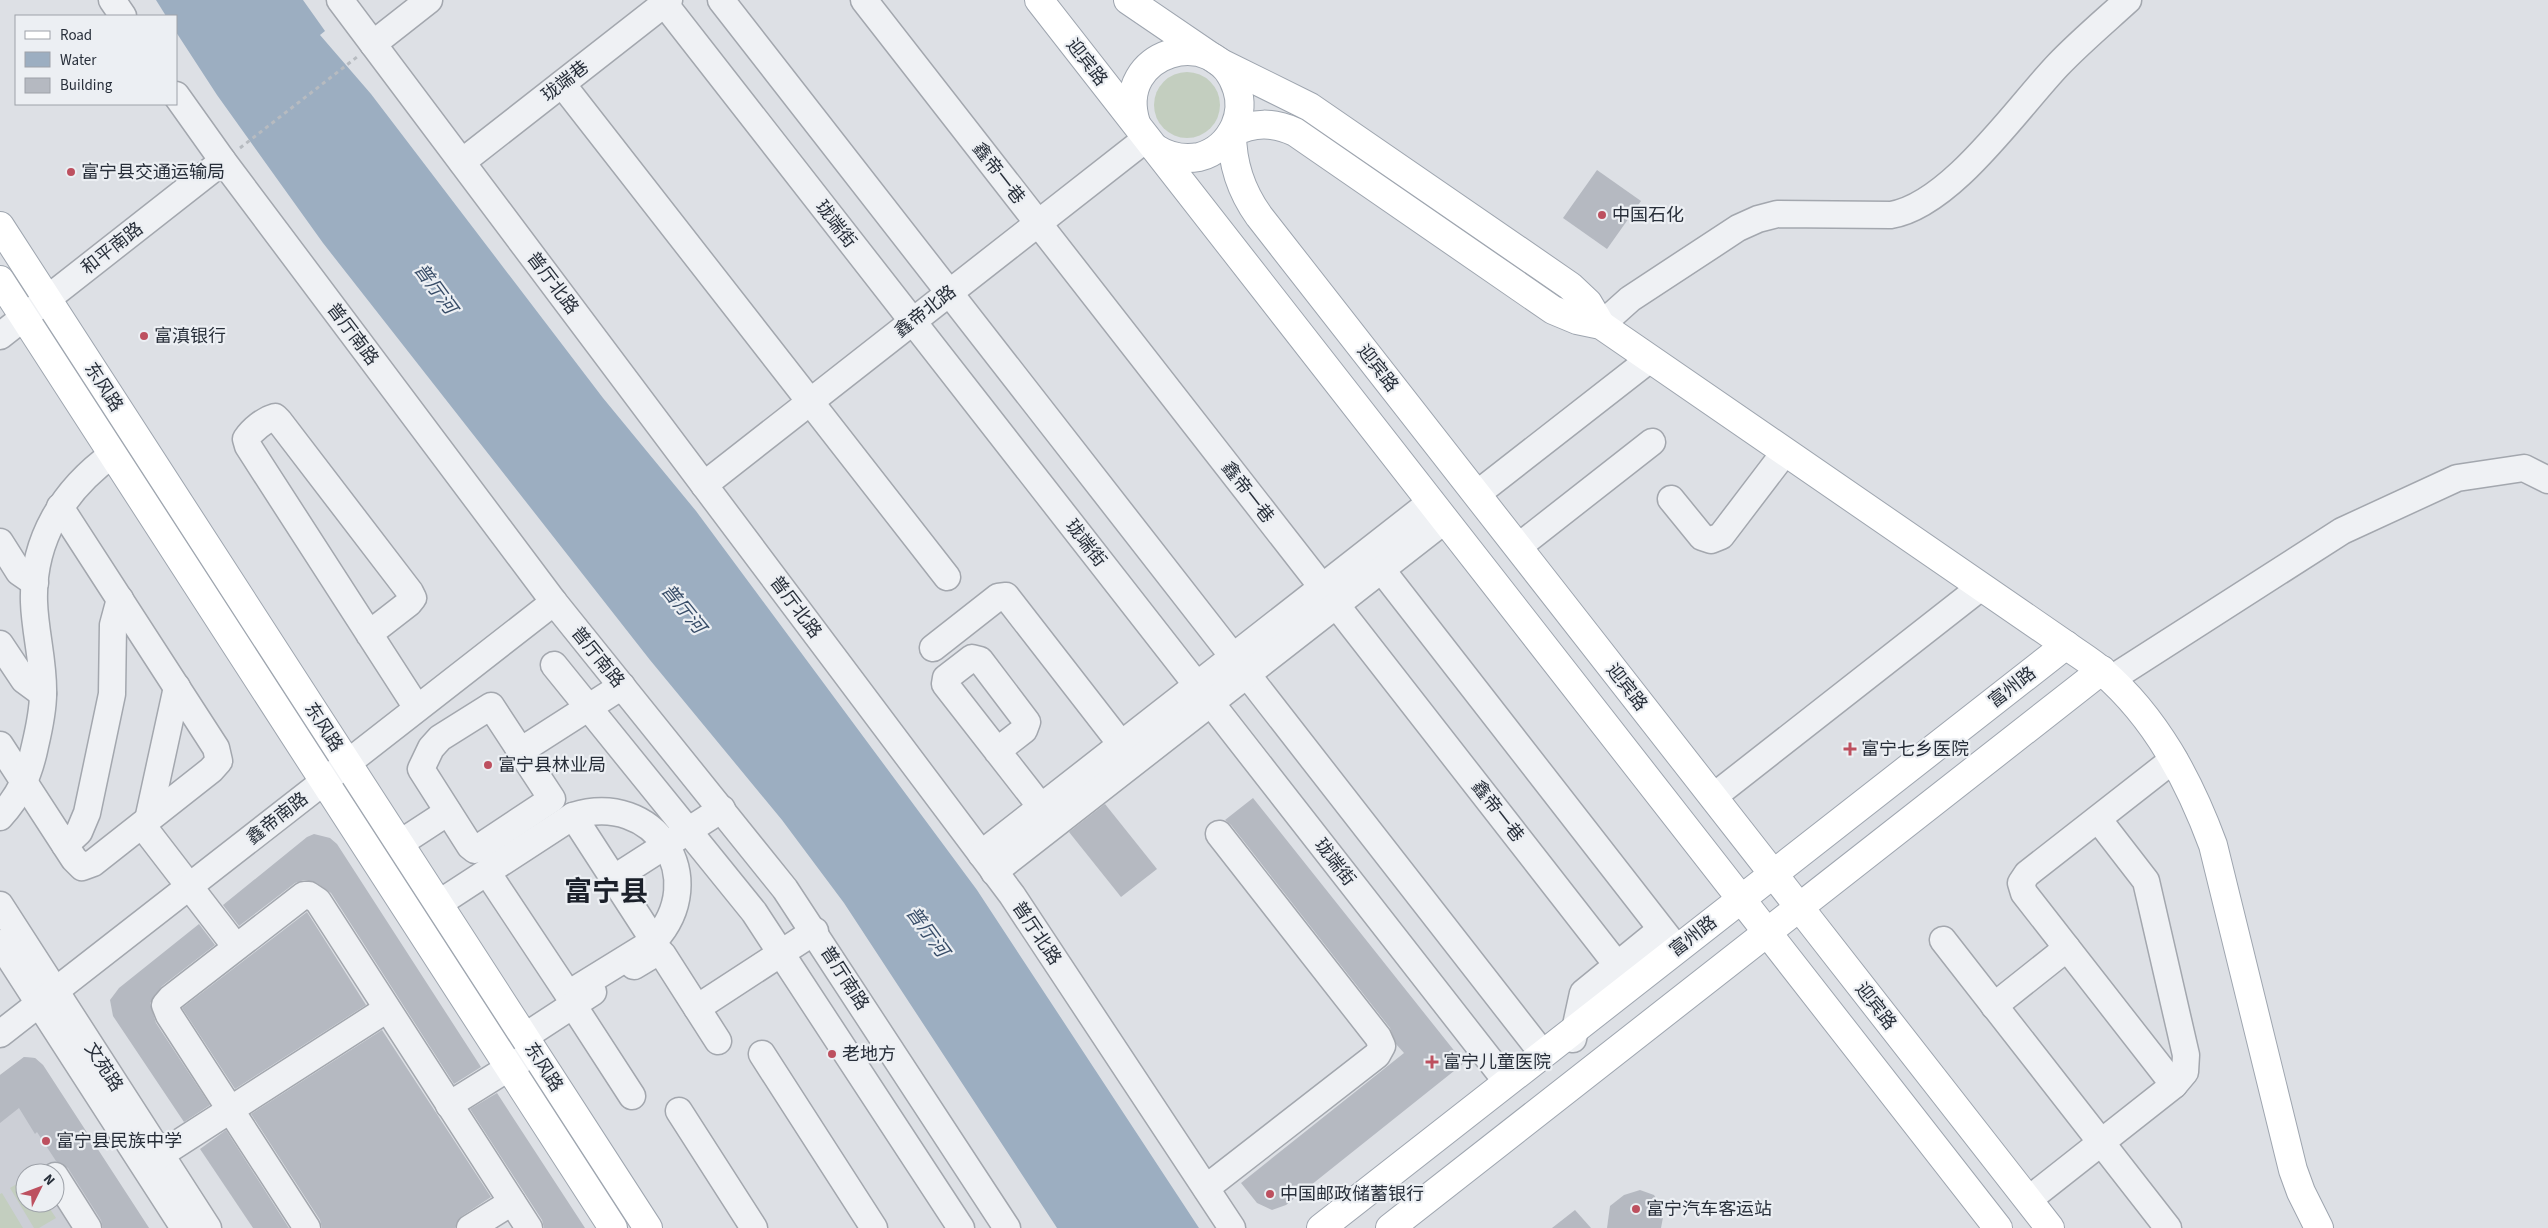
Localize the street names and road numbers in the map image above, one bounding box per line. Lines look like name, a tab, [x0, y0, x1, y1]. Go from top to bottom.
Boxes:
street label: 迎宾路	[1060, 33, 1113, 91]
street label: 珑端巷	[536, 55, 594, 108]
street label: 鑫帝一巷	[967, 137, 1031, 209]
street label: 珑端街	[809, 195, 862, 253]
street label: 和平南路	[76, 216, 148, 280]
street label: 普厅北路	[521, 247, 584, 320]
street label: 鑫帝北路	[889, 279, 961, 343]
street label: 普厅南路	[321, 298, 384, 371]
street label: 迎宾路	[1351, 339, 1404, 397]
street label: 东风路	[78, 358, 129, 417]
street label: 鑫帝一巷	[1216, 456, 1280, 528]
street label: 珑端街	[1059, 514, 1112, 572]
street label: 普厅北路	[764, 571, 827, 644]
street label: 普厅南路	[565, 621, 630, 693]
street label: 迎宾路	[1600, 658, 1653, 716]
street label: 富州路	[1983, 661, 2041, 714]
street label: 东风路	[298, 698, 349, 757]
street label: 鑫帝一巷	[1466, 775, 1530, 847]
street label: 鑫帝南路	[241, 786, 313, 850]
street label: 珑端街	[1308, 833, 1361, 891]
street label: 普厅北路	[1006, 896, 1067, 970]
street label: 富州路	[1664, 910, 1722, 963]
street label: 普厅南路	[814, 941, 875, 1015]
street label: 迎宾路	[1849, 977, 1902, 1035]
street label: 文苑路	[78, 1038, 129, 1097]
street label: 东风路	[518, 1038, 569, 1097]

